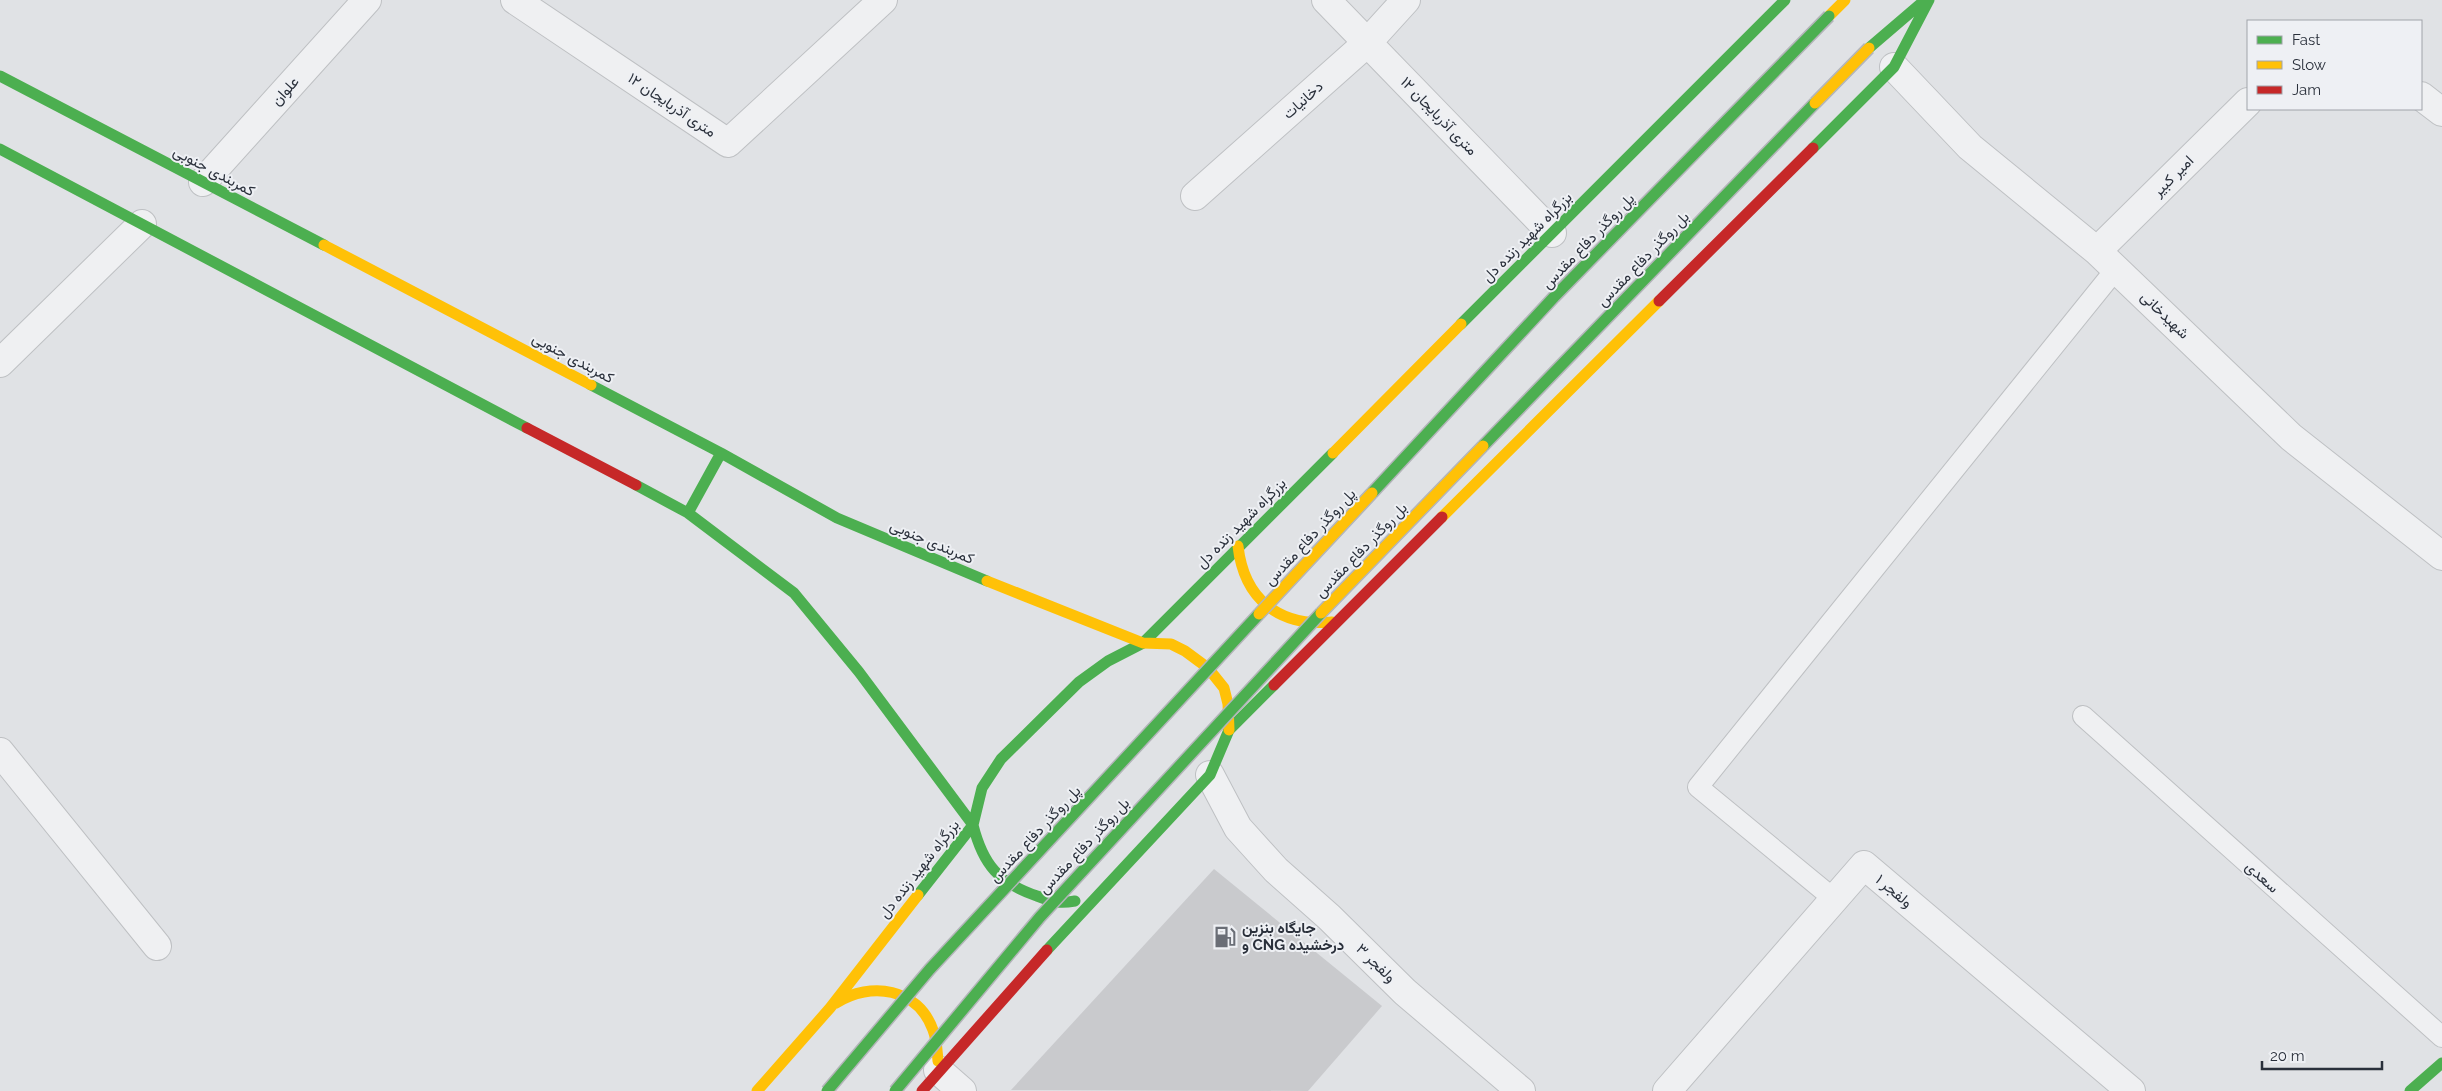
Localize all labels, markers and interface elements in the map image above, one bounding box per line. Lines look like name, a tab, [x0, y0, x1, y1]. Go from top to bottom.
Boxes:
legend	[2247, 20, 2422, 110]
text: Fast	[2292, 31, 2320, 49]
text: Slow	[2292, 56, 2326, 74]
street label: ۱۲ متری آذربایجان	[624, 69, 719, 142]
street label: علوان	[267, 73, 303, 109]
street label: ۱۲ متری آذربایجان	[1396, 73, 1481, 160]
street label: دخانیات	[1279, 77, 1327, 123]
text: Jam	[2292, 81, 2321, 99]
street label: کمربندی جنوبی	[170, 142, 258, 201]
street label: امیر کبیر	[2148, 152, 2197, 201]
street label: بزرگراه شهید زنده دل	[1478, 188, 1576, 286]
street label: پل روگذر دفاع مقدس	[1538, 190, 1640, 294]
street label: بل روگذر دفاع مقدس	[1593, 208, 1694, 312]
street label: شهیدخانی	[2136, 287, 2193, 343]
street label: کمربندی جنوبی	[529, 329, 617, 388]
street label: بزرگراه شهید زنده دل	[1192, 474, 1290, 572]
street label: پل روگذر دفاع مقدس	[1261, 485, 1361, 590]
street label: بل روگذر دفاع مقدس	[1311, 499, 1412, 603]
street label: کمربندی جنوبی	[887, 516, 977, 569]
street label: پل روگذر دفاع مقدس	[986, 782, 1086, 887]
street label: بل روگذر دفاع مقدس	[1035, 794, 1135, 899]
street label: بزرگراه شهید زنده دل	[875, 816, 963, 922]
street label: سعدی	[2241, 857, 2283, 898]
street label: ولفجر ۱	[1872, 870, 1916, 912]
place label: جایگاه بنزین و CNG درخشیده	[1242, 919, 1344, 954]
fuel station icon: جایگاه بنزین و CNG درخشیده	[1212, 924, 1238, 950]
street label: ولفجر ۳	[1352, 940, 1400, 986]
scale bar	[2262, 1038, 2382, 1070]
text: 20 m	[2270, 1047, 2305, 1065]

